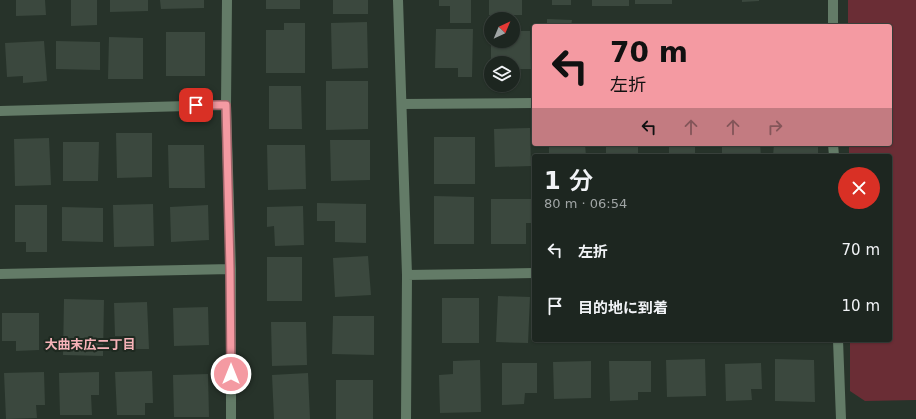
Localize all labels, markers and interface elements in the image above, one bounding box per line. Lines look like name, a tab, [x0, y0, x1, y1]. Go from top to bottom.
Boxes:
north arrow	[484, 12, 520, 48]
map controls	[484, 12, 520, 92]
text: 70 m	[610, 36, 688, 69]
icon: left	[544, 40, 596, 92]
button: layers	[484, 56, 520, 92]
text: 左折	[610, 74, 646, 95]
pin	[179, 88, 213, 122]
icon: arrive	[185, 94, 207, 116]
icon: left	[638, 116, 660, 138]
icon: ahead	[680, 116, 702, 138]
icon: ahead	[722, 116, 744, 138]
icon: right	[764, 116, 786, 138]
text: 1 分	[544, 167, 593, 195]
button: close	[838, 167, 880, 209]
text: 80 m · 06:54	[544, 196, 627, 211]
icon: left	[544, 239, 566, 261]
text: 70 m	[842, 241, 880, 259]
text: 左折	[578, 243, 608, 261]
icon: arrive	[544, 295, 566, 317]
text: 10 m	[842, 297, 880, 315]
text: 目的地に到着	[578, 299, 668, 317]
district label: 大曲末広二丁目	[44, 337, 136, 352]
position arrow	[210, 353, 252, 395]

